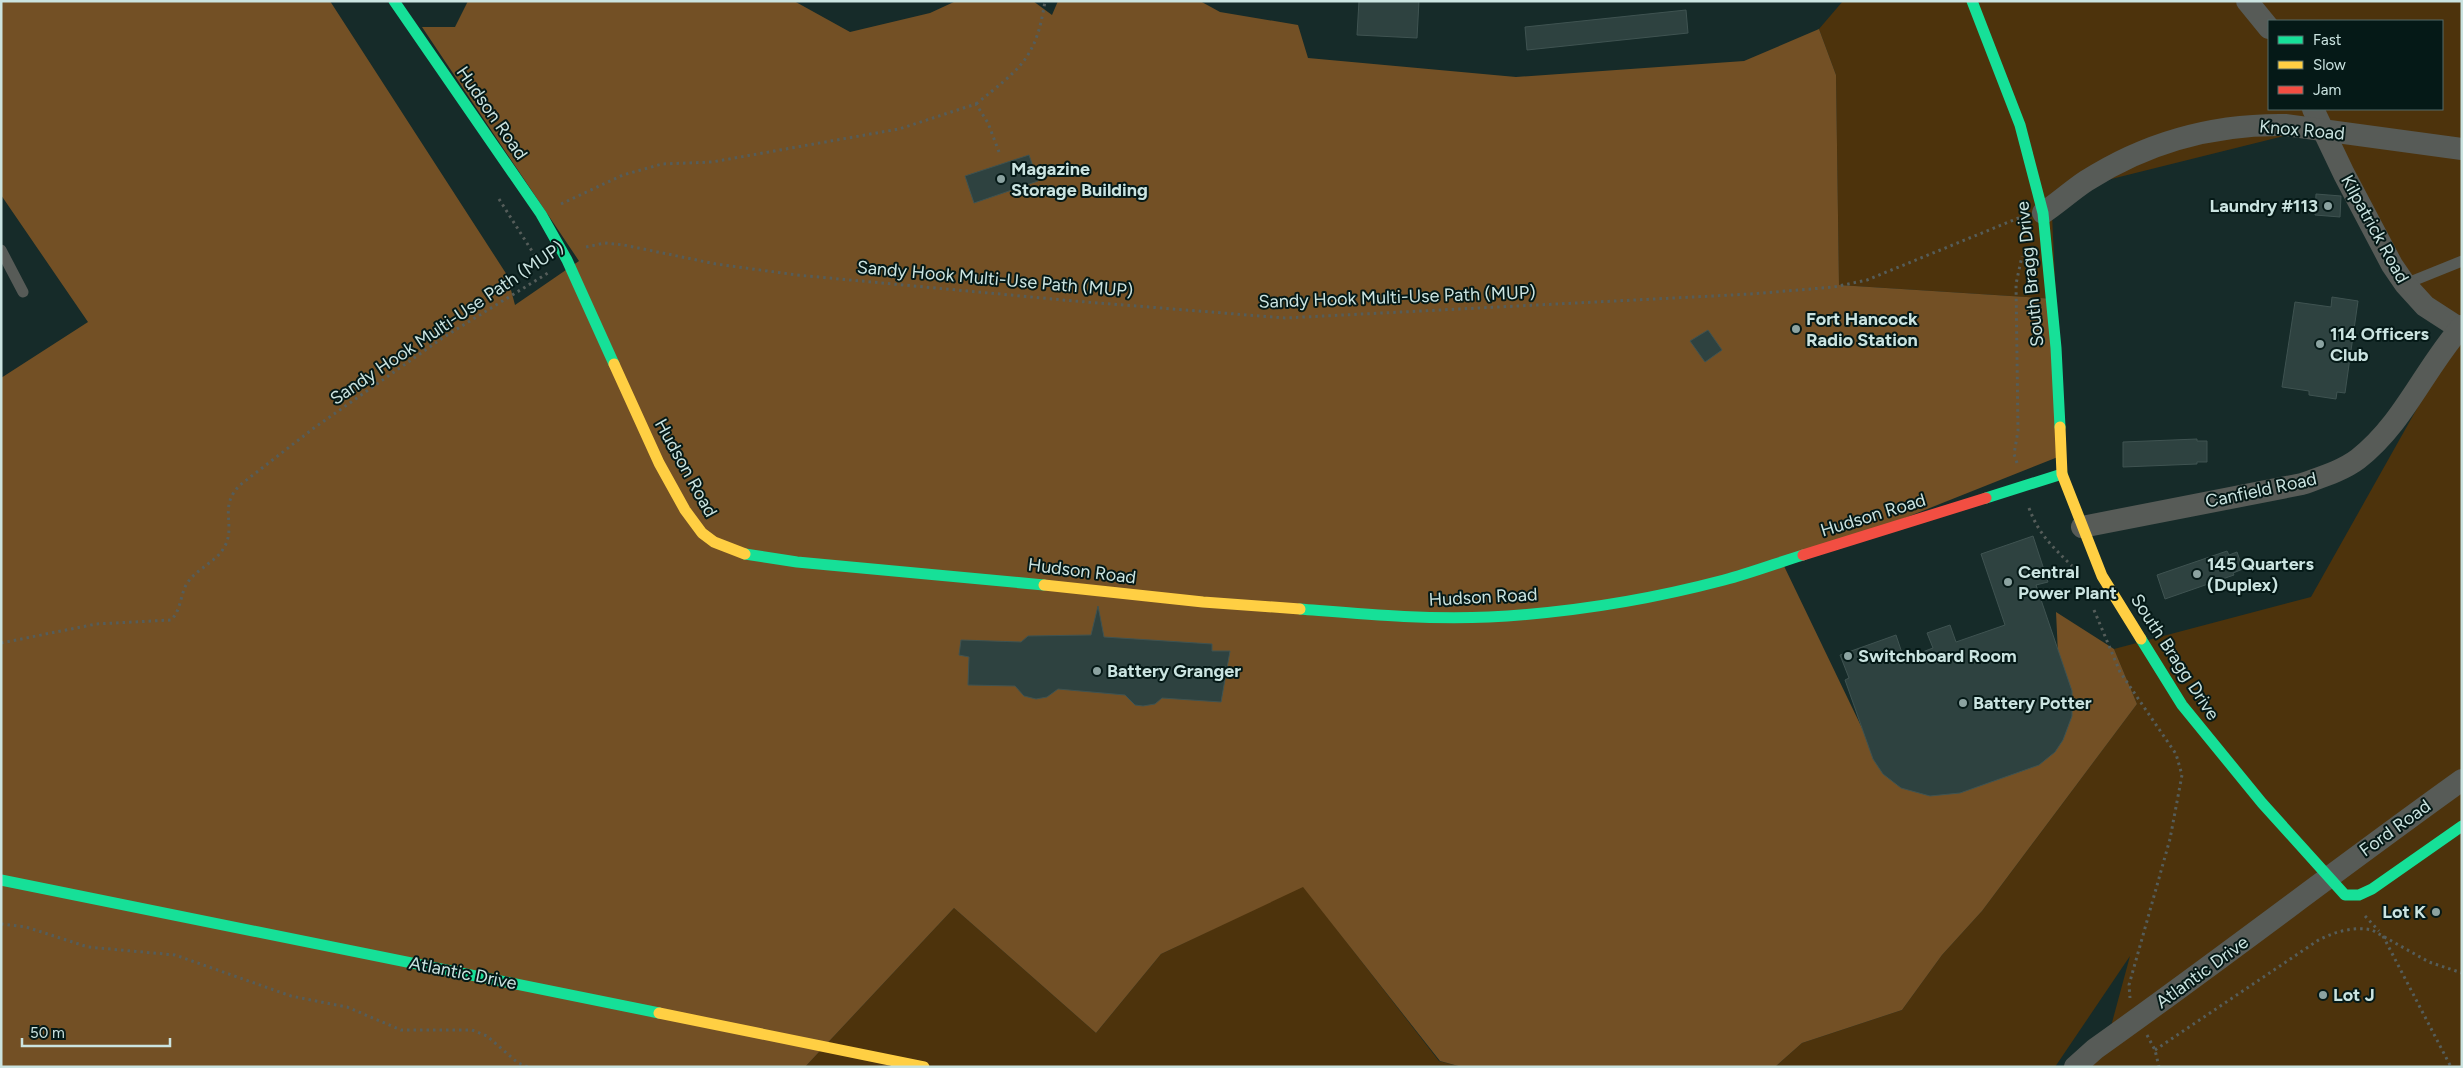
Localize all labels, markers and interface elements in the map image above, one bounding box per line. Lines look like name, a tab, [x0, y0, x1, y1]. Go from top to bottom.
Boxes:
legend	[2268, 20, 2443, 110]
text: Fast	[2313, 31, 2342, 49]
text: Slow	[2313, 56, 2346, 74]
street label: Hudson Road	[452, 62, 532, 164]
text: Jam	[2313, 81, 2341, 99]
street label: Knox Road	[2258, 115, 2346, 145]
place label: Magazine Storage Building	[1011, 158, 1148, 201]
street label: Kilpatrick Road	[2336, 171, 2414, 287]
marker: Magazine Storage Building	[995, 173, 1007, 185]
place label: Laundry #113	[2210, 195, 2318, 217]
street label: South Bragg Drive	[2011, 200, 2049, 348]
marker: Laundry #113	[2322, 200, 2334, 212]
street label: Sandy Hook Multi-Use Path (MUP)	[326, 236, 568, 410]
street label: Sandy Hook Multi-Use Path (MUP)	[856, 256, 1134, 302]
street label: Sandy Hook Multi-Use Path (MUP)	[1258, 281, 1536, 313]
place label: Fort Hancock Radio Station	[1806, 308, 1918, 351]
marker: Fort Hancock Radio Station	[1790, 323, 1802, 335]
place label: 114 Officers Club	[2330, 323, 2430, 366]
marker: 114 Officers Club	[2314, 338, 2326, 350]
street label: Hudson Road	[650, 415, 722, 521]
street label: Canfield Road	[2203, 467, 2319, 513]
street label: Hudson Road	[1818, 489, 1928, 541]
street label: Hudson Road	[1027, 553, 1137, 589]
place label: 145 Quarters (Duplex)	[2207, 553, 2314, 596]
place label: Central Power Plant	[2018, 561, 2117, 604]
marker: 145 Quarters (Duplex)	[2191, 568, 2203, 580]
marker: Central Power Plant	[2002, 576, 2014, 588]
street label: Hudson Road	[1428, 583, 1538, 611]
street label: South Bragg Drive	[2126, 590, 2224, 724]
place label: Switchboard Room	[1858, 645, 2017, 667]
marker: Switchboard Room	[1842, 650, 1854, 662]
place label: Battery Granger	[1107, 660, 1241, 682]
marker: Battery Granger	[1091, 665, 1103, 677]
place label: Battery Potter	[1973, 692, 2092, 714]
marker: Battery Potter	[1957, 697, 1969, 709]
street label: Ford Road	[2355, 795, 2435, 861]
place label: Lot K	[2382, 901, 2426, 923]
marker: Lot K	[2430, 906, 2442, 918]
street label: Atlantic Drive	[2151, 931, 2253, 1013]
street label: Atlantic Drive	[407, 952, 519, 994]
place label: Lot J	[2333, 984, 2375, 1006]
marker: Lot J	[2317, 989, 2329, 1001]
scale bar	[22, 1016, 170, 1048]
text: 50 m	[30, 1024, 65, 1042]

